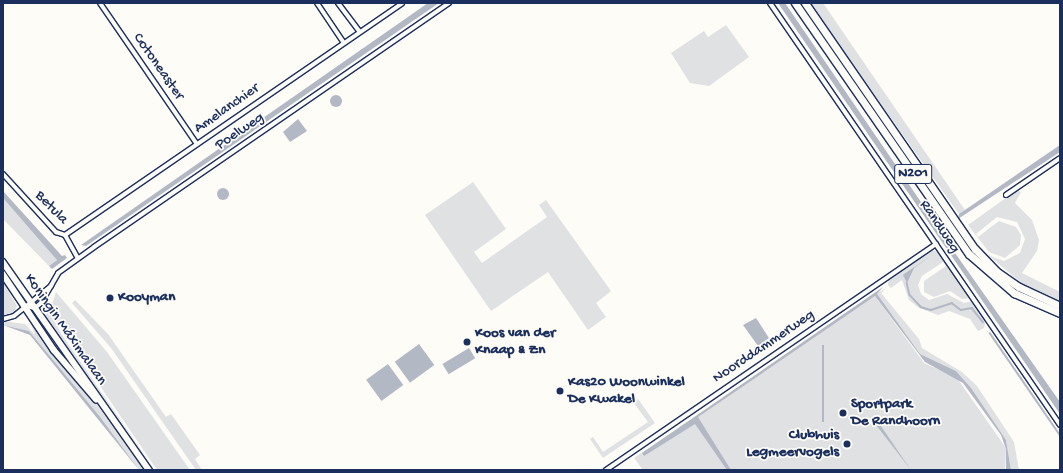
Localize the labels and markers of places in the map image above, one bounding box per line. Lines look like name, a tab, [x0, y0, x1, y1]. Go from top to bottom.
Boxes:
place label: Kooyman	[118, 289, 175, 307]
marker: Kooyman	[105, 293, 115, 303]
place label: Koos van der Knaap & Zn	[475, 324, 555, 359]
marker: Koos van der Knaap & Zn	[462, 337, 472, 347]
place label: Kas20 Woonwinkel De Kwakel	[568, 373, 685, 408]
marker: Kas20 Woonwinkel De Kwakel	[555, 386, 565, 396]
place label: Sportpark De Randhoorn	[851, 395, 940, 430]
marker: Sportpark De Randhoorn	[838, 408, 848, 418]
place label: Clubhuis Legmeervogels	[746, 426, 839, 461]
marker: Clubhuis Legmeervogels	[842, 439, 852, 449]

